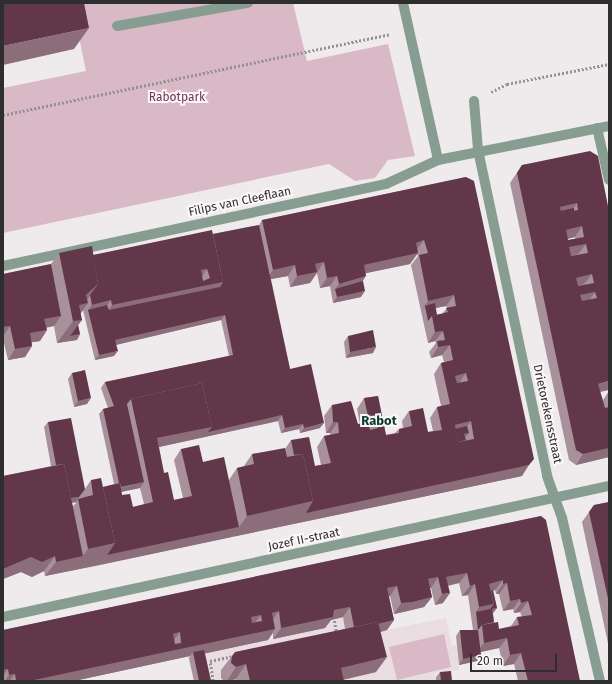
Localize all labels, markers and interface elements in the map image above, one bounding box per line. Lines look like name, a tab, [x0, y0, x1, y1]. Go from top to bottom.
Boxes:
park label: Rabotpark	[149, 91, 205, 105]
street label: Filips van Cleeflaan	[187, 184, 293, 220]
street label: Drietorekensstraat	[529, 363, 565, 465]
district label: Rabot	[361, 413, 397, 429]
street label: Jozef II-straat	[267, 525, 341, 555]
scale bar	[472, 646, 559, 672]
text: 20 m	[477, 654, 503, 668]

